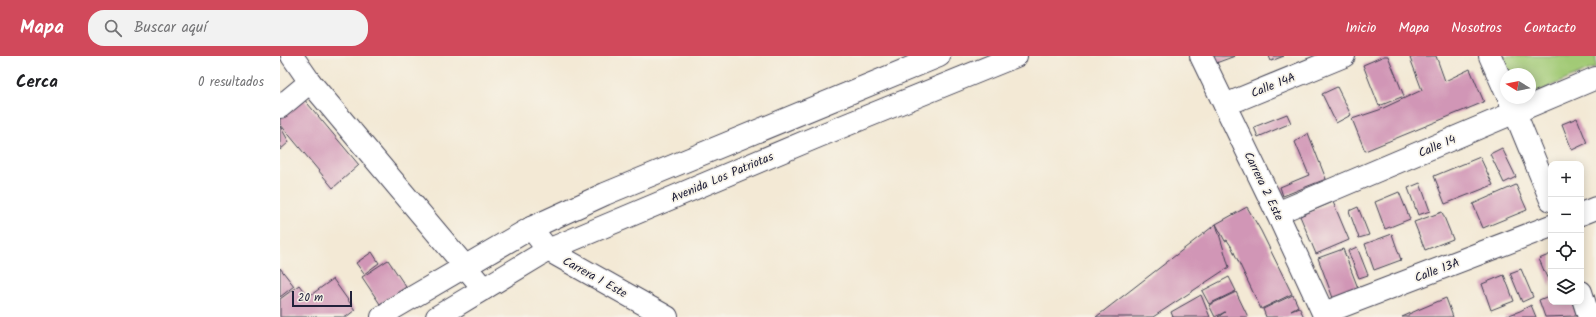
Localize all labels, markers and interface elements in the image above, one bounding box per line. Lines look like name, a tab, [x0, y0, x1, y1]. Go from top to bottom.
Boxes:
search box	[88, 10, 368, 46]
text: Mapa	[20, 13, 64, 43]
text: Buscar aquí	[134, 16, 207, 40]
icon: search	[102, 17, 124, 39]
text: Inicio	[1345, 17, 1376, 39]
text: Mapa	[1398, 17, 1429, 39]
text: Nosotros	[1451, 17, 1502, 39]
text: Contacto	[1524, 17, 1576, 39]
street label: Calle 14A	[1248, 68, 1298, 103]
north arrow	[1500, 68, 1536, 104]
text: Cerca	[16, 69, 58, 96]
text: 0 resultados	[198, 72, 264, 93]
street label: Calle 14	[1415, 130, 1459, 163]
street label: Avenida Los Patriotas	[668, 147, 776, 208]
street label: Carrera 2 Este	[1239, 149, 1289, 224]
map controls	[1548, 161, 1584, 305]
button: +	[1548, 161, 1584, 197]
button: −	[1548, 197, 1584, 233]
button: locate	[1548, 233, 1584, 269]
street label: Carrera 1 Este	[559, 252, 631, 303]
street label: Calle 13A	[1412, 253, 1462, 288]
button: layers	[1548, 269, 1584, 305]
scale bar	[292, 289, 352, 308]
text: 20 m	[298, 289, 323, 307]

